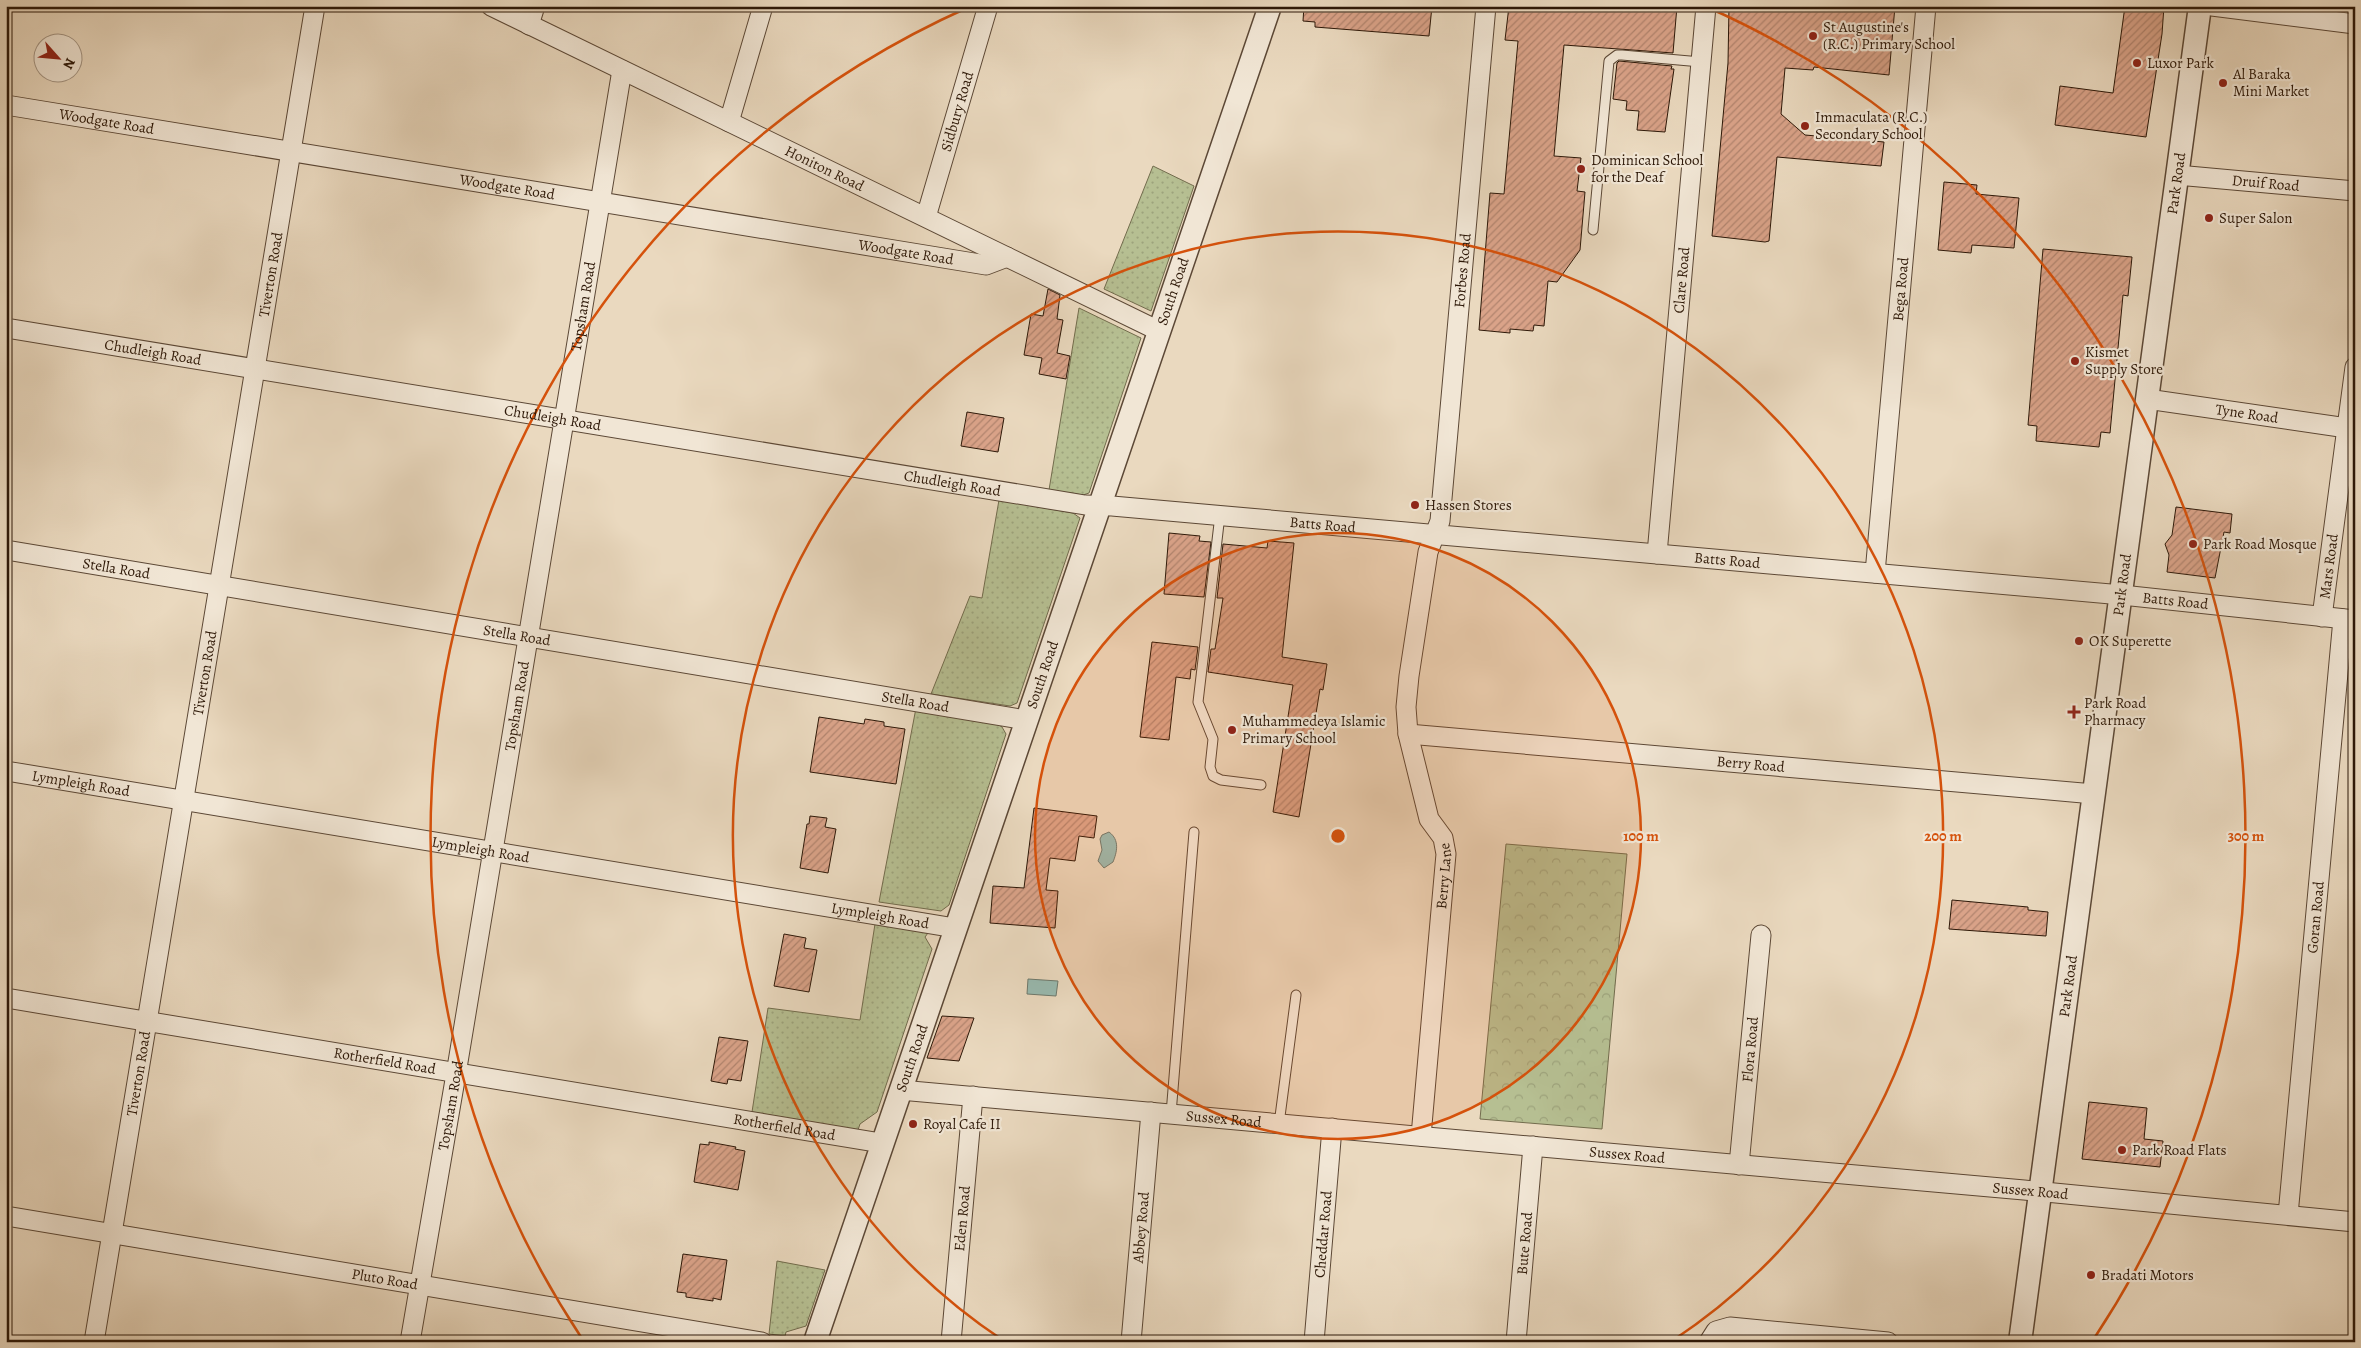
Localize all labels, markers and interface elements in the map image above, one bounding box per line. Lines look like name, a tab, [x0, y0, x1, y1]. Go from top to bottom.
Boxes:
place label: St Augustine's (R.C.) Primary School	[1823, 17, 1955, 54]
marker: St Augustine's (R.C.) Primary School	[1807, 30, 1819, 42]
north arrow	[32, 32, 82, 82]
place label: Luxor Park	[2147, 53, 2214, 73]
text: N	[58, 55, 80, 73]
marker: Luxor Park	[2131, 57, 2143, 69]
place label: Al Baraka Mini Market	[2232, 64, 2309, 101]
street label: Sidbury Road	[936, 68, 979, 154]
marker: Al Baraka Mini Market	[2217, 77, 2229, 89]
street label: Woodgate Road	[57, 104, 157, 139]
place label: Immaculata (R.C.) Secondary School	[1815, 107, 1927, 144]
marker: Immaculata (R.C.) Secondary School	[1799, 120, 1811, 132]
street label: Honiton Road	[782, 141, 868, 197]
place label: Dominican School for the Deaf	[1591, 150, 1704, 187]
street label: Park Road	[2162, 150, 2190, 216]
marker: Dominican School for the Deaf	[1575, 163, 1587, 175]
street label: Woodgate Road	[457, 169, 557, 205]
street label: Druif Road	[2231, 170, 2301, 196]
place label: Super Salon	[2219, 208, 2292, 228]
marker: Super Salon	[2203, 212, 2215, 224]
street label: Tiverton Road	[254, 230, 288, 318]
street label: Forbes Road	[1449, 231, 1476, 309]
street label: Woodgate Road	[856, 234, 956, 270]
street label: Clare Road	[1669, 245, 1695, 314]
street label: South Road	[1152, 254, 1194, 328]
street label: Bega Road	[1888, 255, 1913, 322]
street label: Topsham Road	[566, 259, 600, 353]
street label: Chudleigh Road	[103, 334, 204, 370]
place label: Kismet Supply Store	[2085, 342, 2163, 379]
marker: Kismet Supply Store	[2069, 355, 2081, 367]
street label: Tyne Road	[2214, 399, 2281, 428]
street label: Chudleigh Road	[503, 400, 604, 436]
street label: Chudleigh Road	[902, 465, 1003, 501]
place label: Hassen Stores	[1425, 495, 1512, 515]
marker: Hassen Stores	[1409, 499, 1421, 511]
street label: Batts Road	[1289, 512, 1358, 538]
street label: Mars Road	[2314, 532, 2343, 600]
place label: Park Road Mosque	[2203, 534, 2317, 554]
marker: Park Road Mosque	[2187, 538, 2199, 550]
street label: Batts Road	[1693, 547, 1762, 573]
street label: Park Road	[2108, 552, 2136, 617]
street label: Stella Road	[81, 553, 153, 584]
street label: Batts Road	[2141, 587, 2210, 614]
street label: Stella Road	[482, 620, 553, 651]
street label: Tiverton Road	[188, 628, 222, 717]
place label: OK Superette	[2089, 631, 2172, 651]
marker: OK Superette	[2073, 635, 2085, 647]
street label: South Road	[1021, 637, 1063, 711]
street label: Topsham Road	[500, 659, 534, 752]
street label: Stella Road	[880, 686, 952, 717]
place label: Park Road Pharmacy	[2084, 693, 2147, 730]
marker: Park Road Pharmacy	[2068, 706, 2080, 718]
place label: Muhammedeya Islamic Primary School	[1242, 711, 1385, 748]
marker: Muhammedeya Islamic Primary School	[1226, 724, 1238, 736]
street label: Berry Road	[1716, 751, 1786, 777]
street label: Lympleigh Road	[31, 765, 132, 801]
text: 100 m	[1623, 826, 1659, 846]
text: 200 m	[1924, 826, 1962, 846]
text: 300 m	[2228, 826, 2265, 846]
centre of rings	[1329, 827, 1347, 845]
street label: Lympleigh Road	[430, 832, 532, 868]
street label: Berry Lane	[1431, 841, 1457, 910]
street label: Goran Road	[2302, 879, 2329, 954]
street label: Lympleigh Road	[830, 898, 931, 934]
street label: Park Road	[2054, 953, 2082, 1018]
street label: Flora Road	[1737, 1015, 1763, 1083]
street label: South Road	[891, 1021, 933, 1095]
street label: Tiverton Road	[122, 1029, 155, 1118]
street label: Rotherfield Road	[332, 1042, 438, 1079]
street label: Topsham Road	[433, 1058, 468, 1152]
street label: Sussex Road	[1185, 1105, 1263, 1132]
street label: Rotherfield Road	[732, 1109, 838, 1145]
place label: Royal Cafe II	[923, 1114, 1001, 1134]
marker: Royal Cafe II	[907, 1118, 919, 1130]
place label: Park Road Flats	[2132, 1140, 2227, 1160]
street label: Sussex Road	[1588, 1141, 1667, 1168]
marker: Park Road Flats	[2116, 1144, 2128, 1156]
street label: Sussex Road	[1992, 1177, 2070, 1204]
street label: Eden Road	[949, 1184, 975, 1252]
street label: Cheddar Road	[1309, 1189, 1337, 1279]
street label: Abbey Road	[1128, 1190, 1154, 1265]
street label: Bute Road	[1512, 1210, 1537, 1276]
street label: Pluto Road	[350, 1264, 420, 1295]
place label: Bradati Motors	[2101, 1265, 2194, 1285]
marker: Bradati Motors	[2085, 1269, 2097, 1281]

